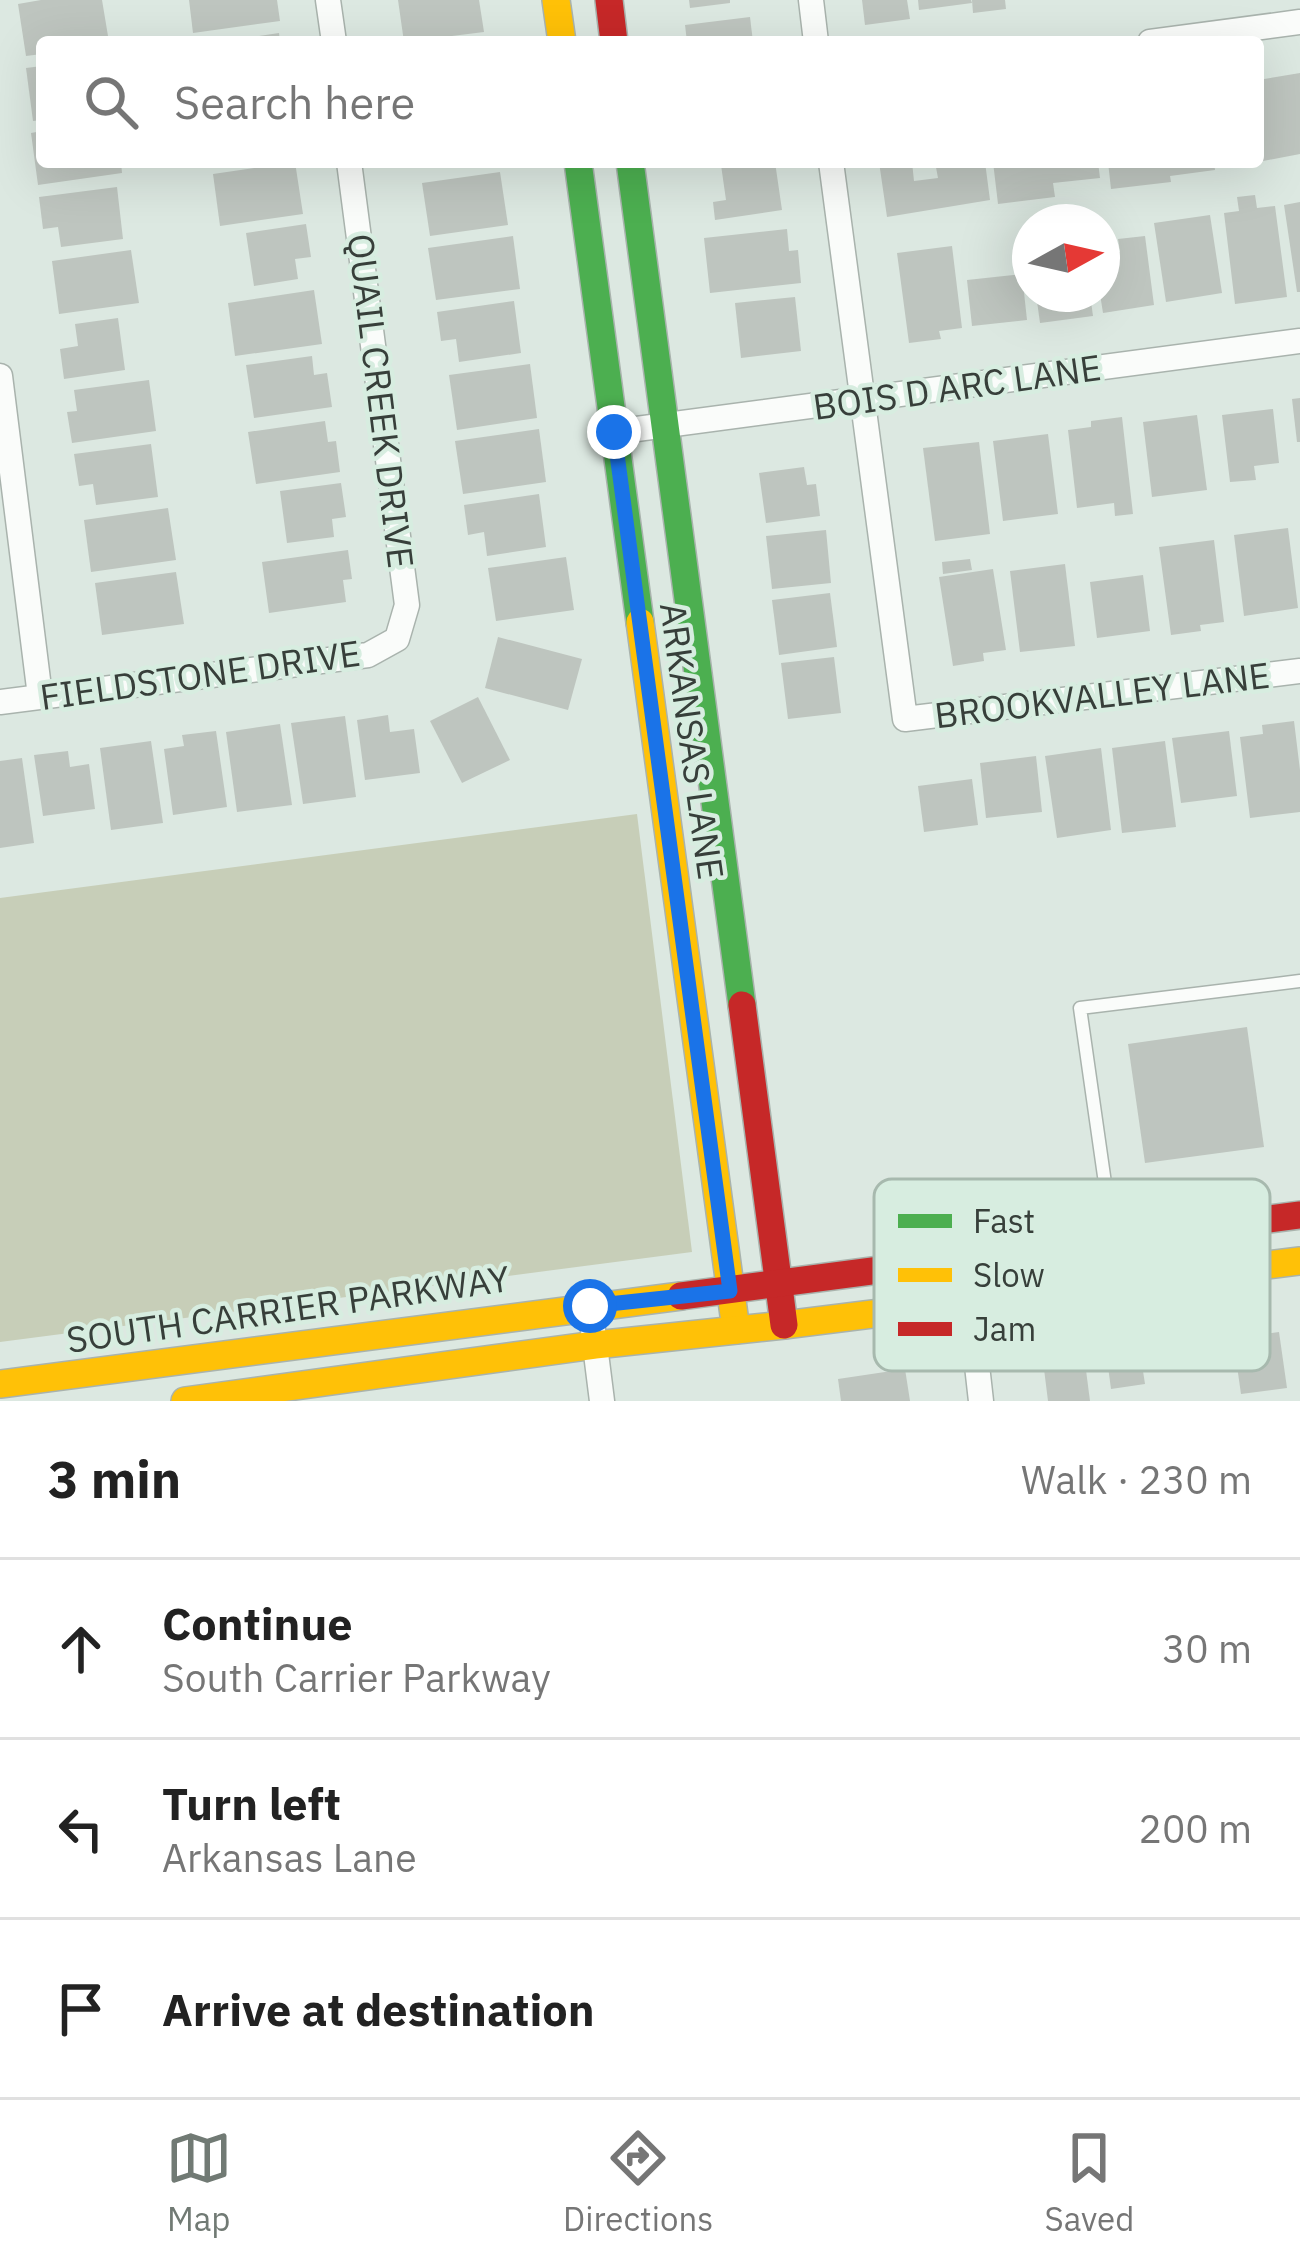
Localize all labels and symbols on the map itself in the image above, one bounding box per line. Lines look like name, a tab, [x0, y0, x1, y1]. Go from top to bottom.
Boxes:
north arrow	[1012, 204, 1120, 312]
street label: QUAIL CREEK DRIVE	[338, 231, 425, 571]
street label: BOIS D ARC LANE	[810, 343, 1104, 430]
route end	[587, 405, 641, 459]
street label: ARKANSAS LANE	[650, 599, 735, 882]
street label: FIELDSTONE DRIVE	[37, 629, 363, 720]
street label: BROOKVALLEY LANE	[932, 651, 1272, 738]
legend	[874, 1179, 1270, 1371]
text: Fast	[973, 1199, 1035, 1242]
text: Slow	[973, 1253, 1045, 1296]
street label: SOUTH CARRIER PARKWAY	[63, 1254, 513, 1363]
route start	[563, 1279, 617, 1333]
text: Jam	[973, 1307, 1036, 1350]

